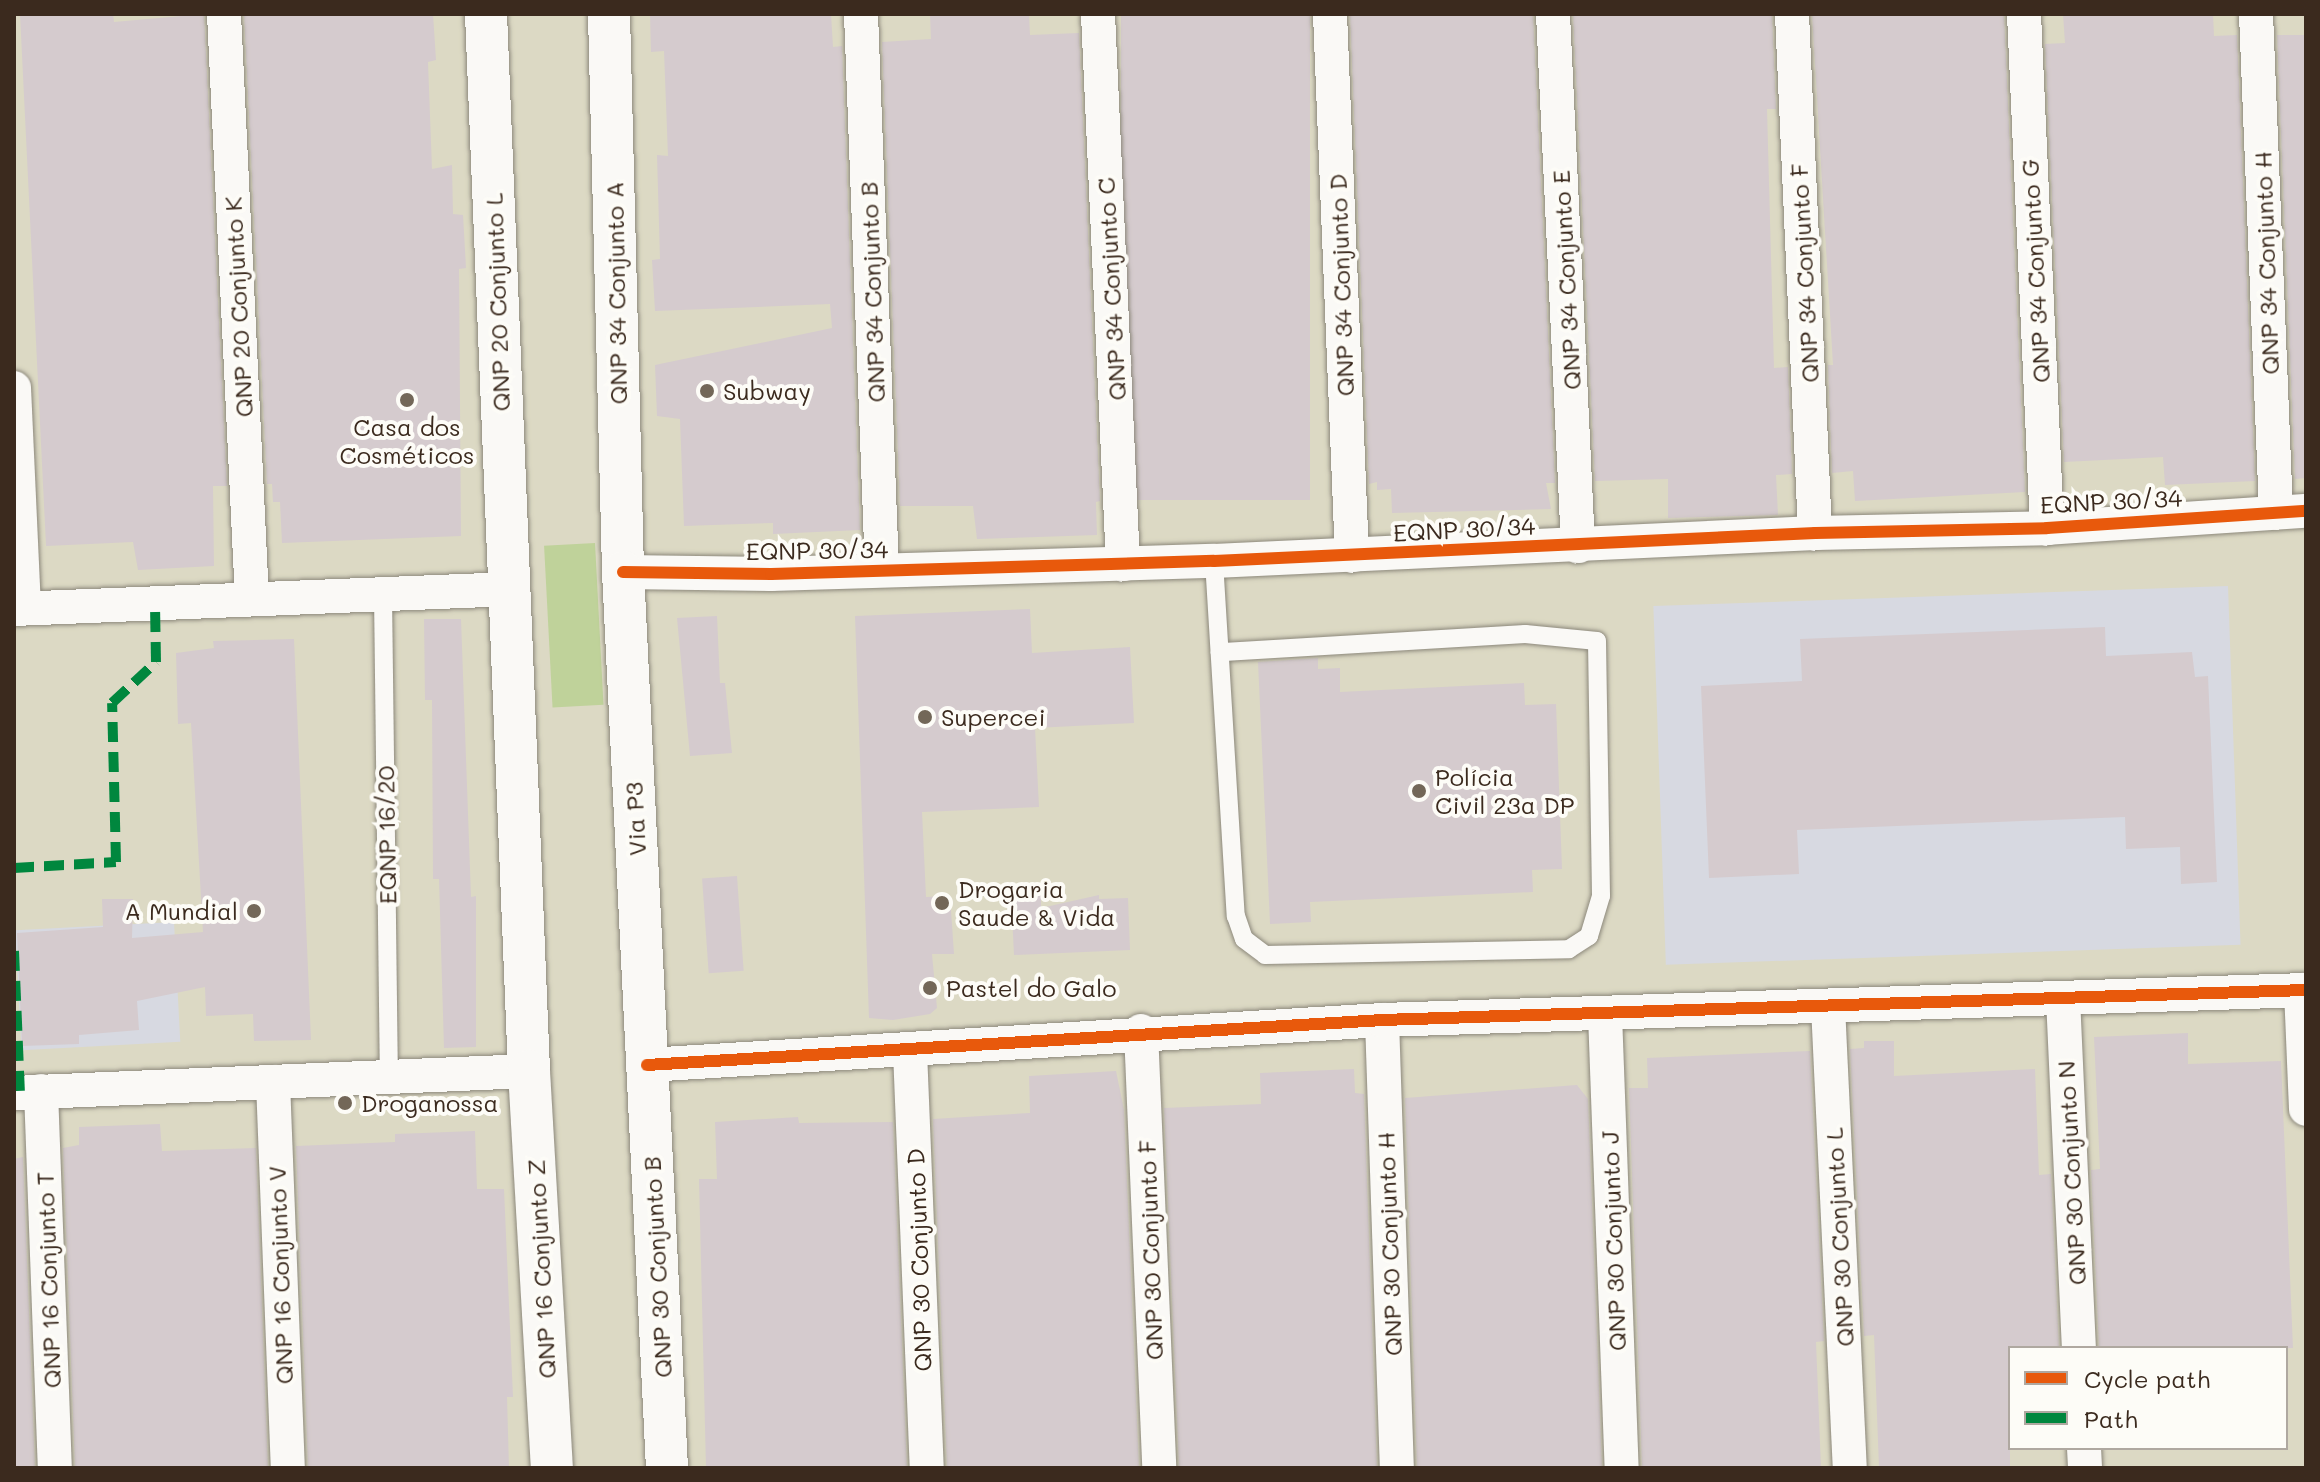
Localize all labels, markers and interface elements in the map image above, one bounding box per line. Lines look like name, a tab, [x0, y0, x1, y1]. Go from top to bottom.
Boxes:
street label: QNP 34 Conjunto H	[2248, 151, 2284, 375]
street label: QNP 34 Conjunto G	[2015, 158, 2055, 384]
street label: QNP 34 Conjunto F	[1784, 163, 1824, 383]
street label: QNP 34 Conjunto E	[1546, 169, 1586, 391]
street label: QNP 34 Conjunto D	[1323, 173, 1359, 397]
street label: QNP 34 Conjunto C	[1091, 177, 1131, 401]
street label: QNP 34 Conjunto A	[600, 181, 632, 405]
street label: QNP 34 Conjunto B	[854, 181, 890, 403]
street label: QNP 20 Conjunto L	[479, 192, 515, 412]
street label: QNP 20 Conjunto K	[218, 196, 258, 418]
place label: Subway	[723, 377, 811, 405]
marker: Subway	[698, 382, 716, 400]
marker: Casa dos Cosméticos	[398, 391, 416, 409]
place label: Casa dos Cosméticos	[340, 413, 474, 469]
street label: EQNP 30/34	[2039, 483, 2183, 519]
street label: EQNP 30/34	[1392, 511, 1536, 547]
street label: EQNP 30/34	[746, 534, 888, 566]
place label: Supercei	[941, 703, 1046, 731]
marker: Supercei	[916, 708, 934, 726]
place label: Polícia Civil 23a DP	[1435, 763, 1574, 819]
street label: EQNP 16/20	[370, 765, 402, 905]
street label: Via P3	[619, 781, 651, 857]
marker: Polícia Civil 23a DP	[1410, 782, 1428, 800]
place label: Drogaria Saude & Vida	[958, 875, 1115, 931]
marker: Drogaria Saude & Vida	[933, 894, 951, 912]
place label: A Mundial	[125, 897, 238, 925]
marker: A Mundial	[245, 902, 263, 920]
place label: Pastel do Galo	[946, 974, 1117, 1002]
marker: Pastel do Galo	[921, 979, 939, 997]
street label: QNP 30 Conjunto N	[2051, 1060, 2091, 1286]
place label: Droganossa	[361, 1089, 498, 1117]
marker: Droganossa	[336, 1094, 354, 1112]
street label: QNP 30 Conjunto L	[1819, 1127, 1859, 1347]
street label: QNP 30 Conjunto J	[1595, 1130, 1631, 1352]
street label: QNP 30 Conjunto H	[1371, 1132, 1407, 1356]
street label: QNP 30 Conjunto F	[1132, 1139, 1168, 1361]
street label: QNP 30 Conjunto D	[901, 1148, 937, 1372]
street label: QNP 30 Conjunto B	[637, 1155, 677, 1379]
street label: QNP 16 Conjunto Z	[521, 1159, 561, 1379]
street label: QNP 16 Conjunto V	[262, 1165, 298, 1385]
street label: QNP 16 Conjunto T	[30, 1171, 66, 1389]
legend	[2008, 1346, 2288, 1450]
text: Cycle path	[2084, 1363, 2210, 1394]
text: Path	[2084, 1403, 2138, 1434]

